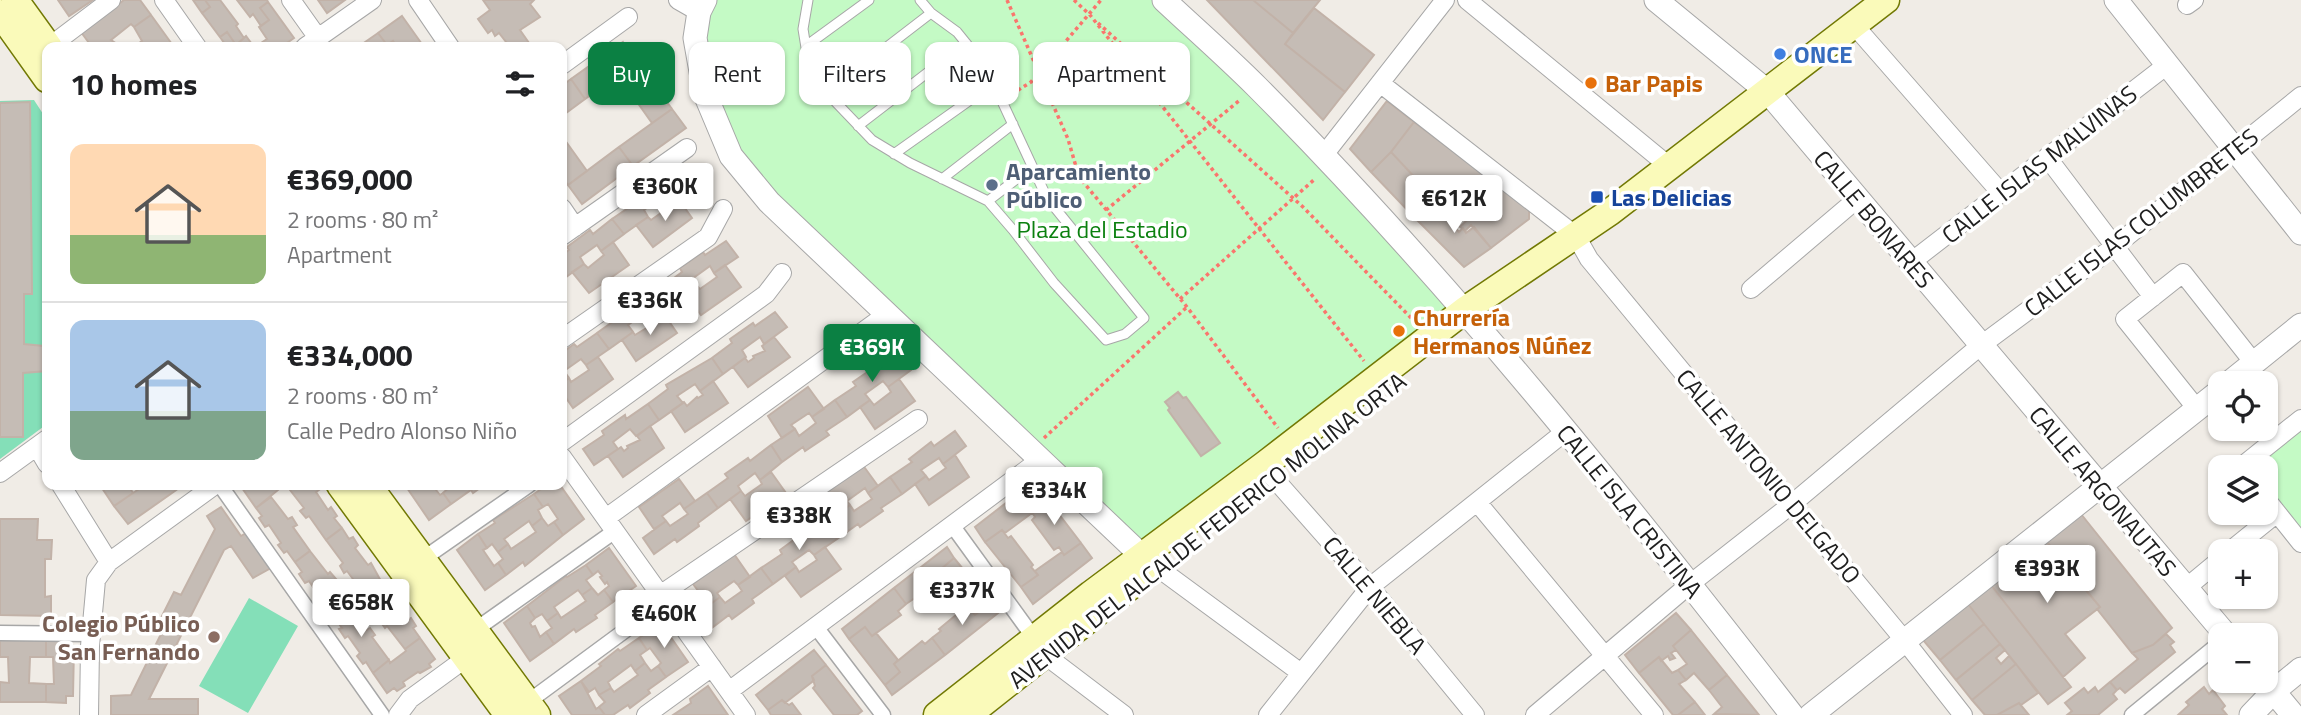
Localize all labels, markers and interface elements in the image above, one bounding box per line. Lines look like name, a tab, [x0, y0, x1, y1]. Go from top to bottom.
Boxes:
place label: ONCE	[1794, 36, 1853, 72]
chip: Buy	[588, 42, 675, 105]
chip: Rent	[689, 42, 785, 105]
chip: Filters	[799, 42, 911, 105]
chip: New	[925, 42, 1019, 105]
chip: Apartment	[1033, 42, 1190, 105]
marker: ONCE	[1772, 46, 1788, 62]
text: 10 homes	[70, 61, 197, 107]
icon: filters	[501, 65, 539, 103]
place label: Bar Papis	[1605, 65, 1703, 101]
marker: Bar Papis	[1583, 75, 1599, 91]
street label: CALLE ISLAS MALVINAS	[1934, 76, 2144, 252]
street label: CALLE ISLAS COLUMBRETES	[2016, 119, 2266, 325]
street label: CALLE BONARES	[1805, 142, 1943, 296]
place label: Aparcamiento Público	[1006, 153, 1151, 217]
text: €369,000	[287, 156, 413, 202]
pin: €360K	[616, 164, 714, 223]
text: €360K	[632, 168, 698, 203]
icon: home	[126, 172, 210, 256]
pin: €612K	[1405, 176, 1503, 235]
marker: Aparcamiento Público	[984, 177, 1000, 193]
place label: Las Delicias	[1611, 179, 1732, 215]
text: €612K	[1421, 180, 1487, 215]
marker: Las Delicias	[1589, 189, 1605, 205]
text: 2 rooms · 80 m²	[287, 202, 438, 237]
park label: Plaza del Estadio	[1016, 211, 1188, 247]
text: Apartment	[287, 237, 392, 272]
pin: €336K	[601, 278, 699, 337]
text: €336K	[617, 282, 683, 317]
place label: Churrería Hermanos Núñez	[1413, 299, 1592, 363]
marker: Churrería Hermanos Núñez	[1391, 323, 1407, 339]
pin: €369K	[823, 324, 921, 384]
text: €369K	[839, 329, 905, 364]
text: €334,000	[287, 332, 413, 378]
icon: home	[126, 348, 210, 432]
street label: CALLE ANTONIO DELGADO	[1668, 361, 1870, 591]
street label: AVENIDA DEL ALCALDE FEDERICO MOLINA ORTA	[1000, 363, 1414, 697]
map controls	[2208, 371, 2278, 693]
button: locate	[2208, 371, 2278, 441]
text: 2 rooms · 80 m²	[287, 378, 438, 413]
street label: CALLE ARGONAUTAS	[2021, 398, 2185, 584]
text: Calle Pedro Alonso Niño	[287, 413, 517, 448]
street label: CALLE ISLA CRISTINA	[1548, 416, 1712, 606]
button: layers	[2208, 455, 2278, 525]
pin: €334K	[1005, 468, 1103, 527]
text: €334K	[1021, 472, 1087, 507]
pin: €338K	[750, 492, 848, 552]
text: €338K	[766, 497, 832, 532]
street label: CALLE NIEBLA	[1315, 528, 1435, 662]
button: +	[2208, 539, 2278, 609]
pin: €393K	[1998, 546, 2096, 605]
text: €393K	[2014, 550, 2080, 585]
pin: €337K	[913, 568, 1011, 627]
text: €337K	[929, 572, 995, 607]
pin: €658K	[312, 580, 410, 639]
text: €658K	[328, 584, 394, 619]
pin: €460K	[615, 590, 713, 650]
text: €460K	[631, 595, 697, 630]
place label: Colegio Público San Fernando	[42, 605, 200, 669]
button: −	[2208, 623, 2278, 693]
marker: Colegio Público San Fernando	[206, 629, 222, 645]

